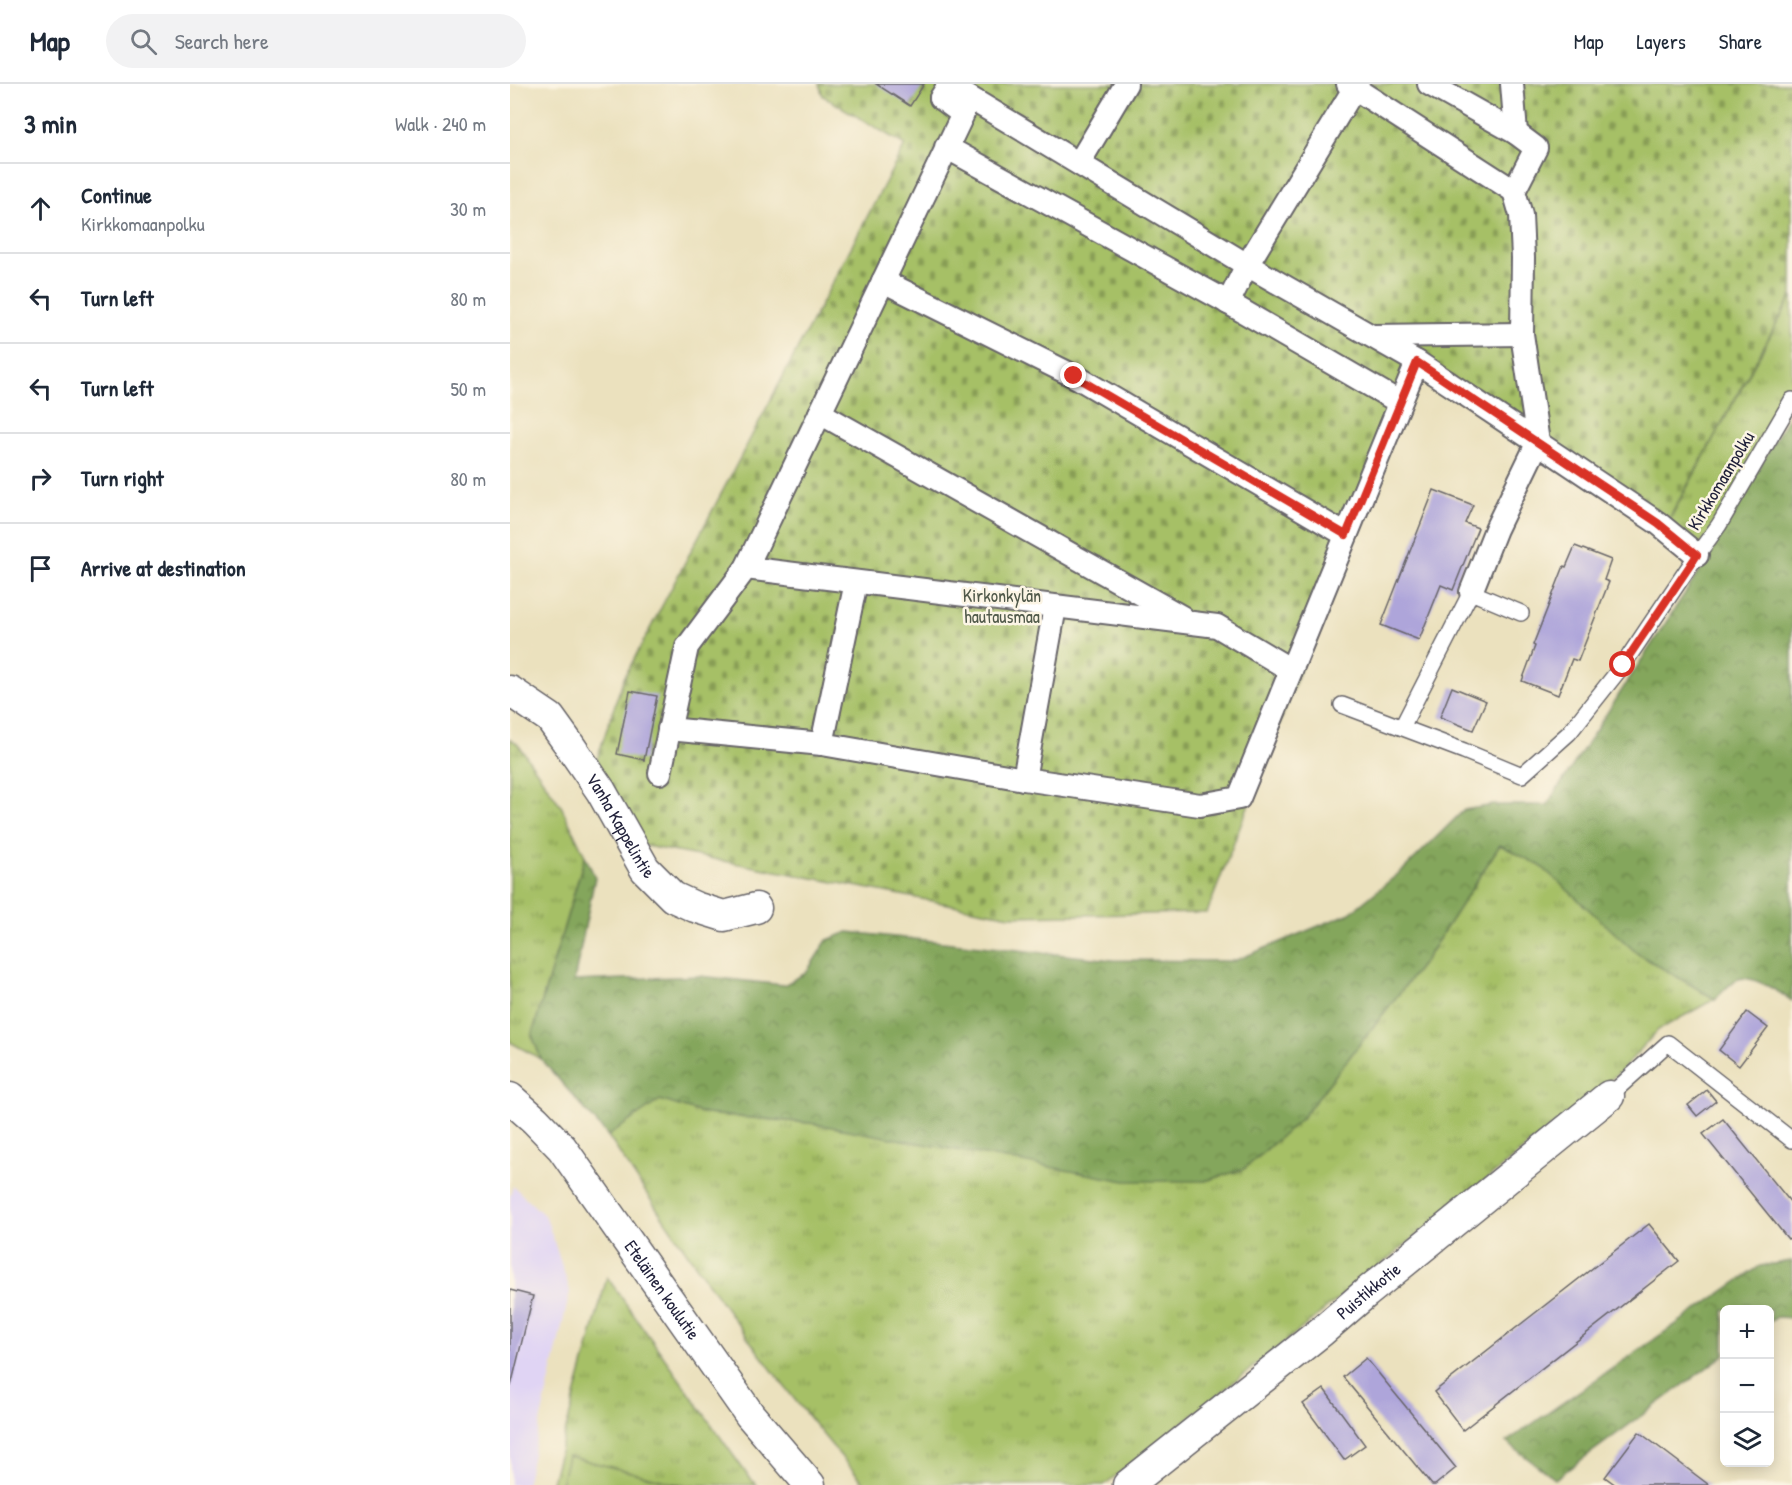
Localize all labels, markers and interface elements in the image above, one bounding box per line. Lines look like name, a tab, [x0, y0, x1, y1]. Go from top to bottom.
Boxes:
search box	[106, 14, 526, 68]
text: Map	[30, 22, 70, 60]
icon: search	[127, 25, 160, 58]
text: Search here	[175, 26, 269, 56]
text: Map	[1574, 27, 1603, 56]
text: Layers	[1636, 27, 1686, 56]
text: Share	[1719, 27, 1762, 56]
text: 3 min	[24, 106, 77, 141]
text: Walk · 240 m	[395, 110, 486, 137]
text: Continue	[81, 180, 152, 210]
icon: ahead	[24, 192, 57, 225]
text: 30 m	[450, 195, 486, 222]
text: Kirkkomaanpolku	[81, 210, 205, 237]
icon: left	[24, 282, 57, 315]
text: Turn left	[81, 283, 154, 313]
text: 80 m	[450, 285, 486, 312]
route end	[1060, 362, 1086, 388]
icon: left	[24, 372, 57, 405]
text: Turn left	[81, 373, 154, 403]
text: 50 m	[450, 375, 486, 402]
street label: Kirkkomaanpolku	[1681, 427, 1760, 535]
icon: right	[24, 462, 57, 495]
text: Turn right	[81, 463, 164, 493]
text: 80 m	[450, 465, 486, 492]
icon: arrive	[24, 552, 57, 585]
text: Arrive at destination	[81, 553, 246, 583]
park label: Kirkonkylän hautausmaa	[963, 583, 1041, 629]
route start	[1609, 651, 1635, 677]
street label: Vanha Kappelintie	[580, 768, 661, 884]
street label: Eteläinen koulutie	[619, 1235, 706, 1345]
street label: Puistikkotie	[1331, 1257, 1406, 1325]
map controls	[1720, 1305, 1774, 1467]
button: +	[1720, 1305, 1774, 1359]
button: −	[1720, 1359, 1774, 1413]
button: layers	[1720, 1413, 1774, 1467]

